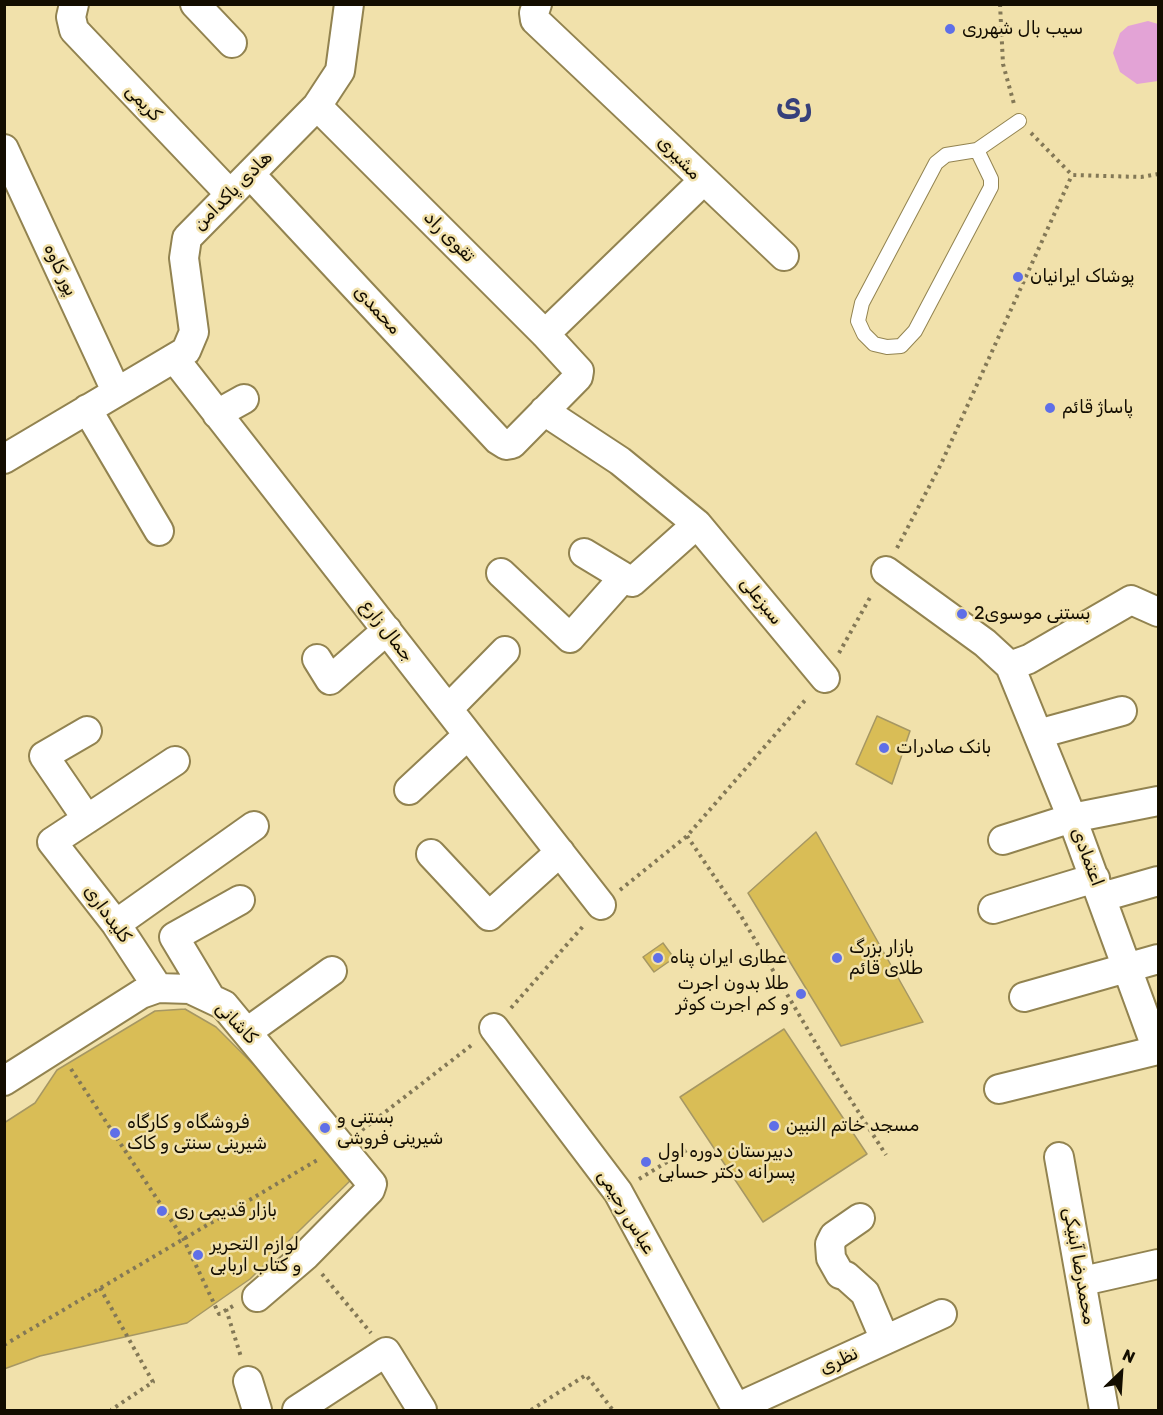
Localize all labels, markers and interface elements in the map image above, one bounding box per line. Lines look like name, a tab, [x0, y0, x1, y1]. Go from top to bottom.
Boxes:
place label: سیب بال شهرری	[962, 18, 1083, 40]
marker: سیب بال شهرری	[943, 22, 957, 36]
street label: کریمی	[120, 80, 166, 126]
district label: ری	[776, 87, 812, 123]
street label: مشیری	[653, 131, 705, 185]
street label: هادی پاکدامن	[189, 147, 277, 235]
street label: تقوی راد	[419, 207, 479, 267]
street label: پور کاوه	[39, 240, 81, 300]
place label: پوشاک ایرانیان	[1030, 266, 1135, 288]
marker: پوشاک ایرانیان	[1011, 270, 1025, 284]
street label: محمدی	[349, 281, 405, 339]
place label: پاساژ قائم	[1062, 397, 1133, 419]
marker: پاساژ قائم	[1043, 401, 1057, 415]
street label: سبزعلی	[735, 573, 787, 629]
street label: جمال زارع	[356, 596, 418, 666]
place label: بستنی موسوی2	[974, 603, 1090, 625]
marker: بستنی موسوی2	[955, 607, 969, 621]
place label: بانک صادرات	[896, 737, 991, 759]
marker: بانک صادرات	[877, 741, 891, 755]
street label: اعتمادی	[1066, 825, 1108, 889]
street label: کلیدداری	[79, 881, 135, 947]
place label: بازار بزرگ طلای قائم	[849, 937, 923, 980]
place label: عطاری ایران پناه	[670, 947, 787, 969]
marker: عطاری ایران پناه	[651, 951, 665, 965]
marker: بازار بزرگ طلای قائم	[830, 951, 844, 965]
place label: طلا بدون اجرت و كم اجرت كوثر	[676, 973, 789, 1016]
marker: طلا بدون اجرت و كم اجرت كوثر	[794, 987, 808, 1001]
street label: کاشانی	[211, 997, 261, 1049]
place label: بستنی و شیرینی فروشی	[337, 1107, 444, 1150]
place label: فروشگاه و کارگاه شیرینی سنتی و کاک	[127, 1112, 267, 1154]
place label: مسجد خاتم النبین	[786, 1115, 919, 1137]
marker: مسجد خاتم النبین	[767, 1119, 781, 1133]
marker: بستنی و شیرینی فروشی	[318, 1121, 332, 1135]
marker: فروشگاه و کارگاه شیرینی سنتی و کاک	[108, 1126, 122, 1140]
place label: دبیرستان دوره اول پسرانه دکتر حسابی	[658, 1141, 796, 1184]
marker: دبیرستان دوره اول پسرانه دکتر حسابی	[639, 1155, 653, 1169]
street label: عباس رحیمی	[593, 1166, 659, 1258]
place label: بازار قدیمی ری	[174, 1200, 277, 1222]
marker: بازار قدیمی ری	[155, 1204, 169, 1218]
street label: محمدرضا آبنیکی	[1058, 1206, 1100, 1326]
place label: لوازم التحریر و کتاب اربابی	[210, 1234, 301, 1276]
marker: لوازم التحریر و کتاب اربابی	[191, 1248, 205, 1262]
street label: نظری	[816, 1343, 862, 1379]
north arrow	[1091, 1343, 1151, 1403]
text: N	[1120, 1345, 1138, 1367]

